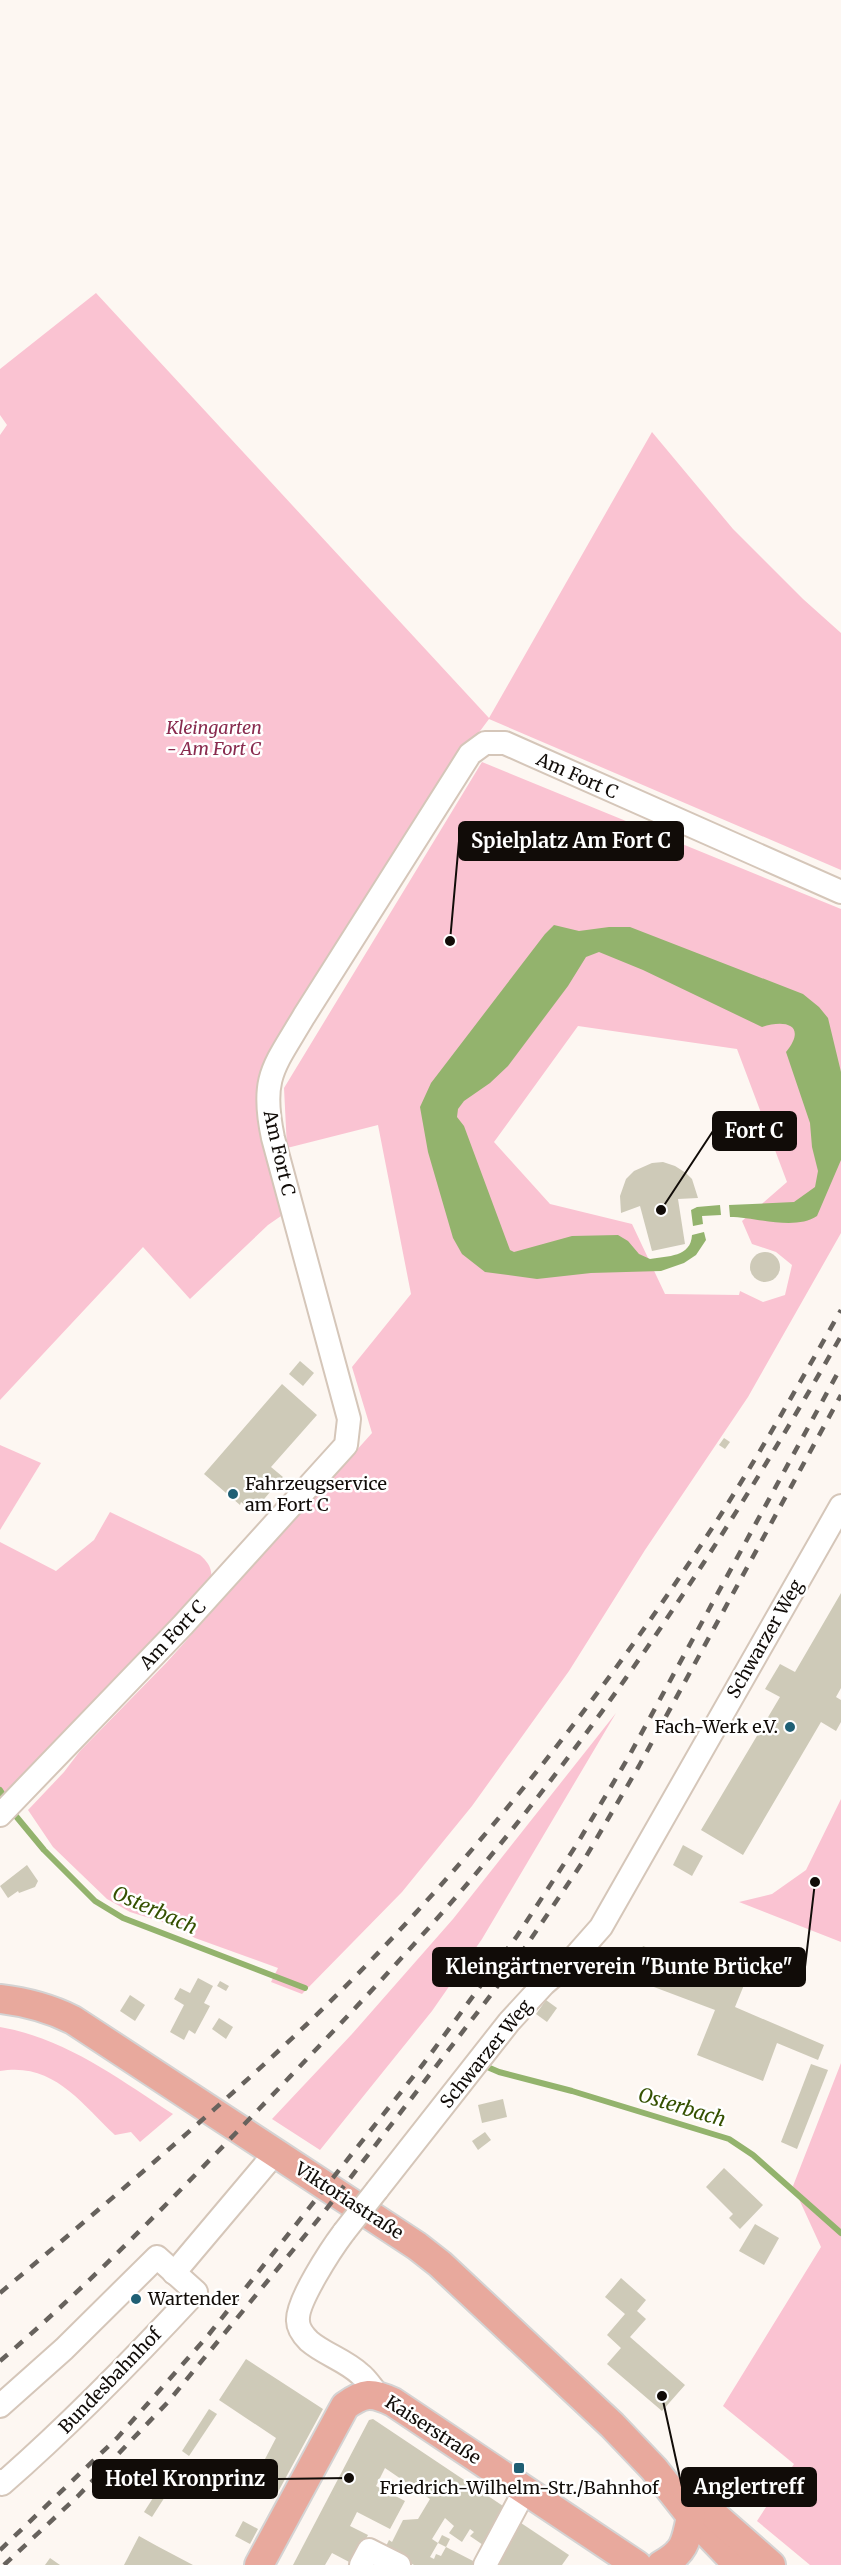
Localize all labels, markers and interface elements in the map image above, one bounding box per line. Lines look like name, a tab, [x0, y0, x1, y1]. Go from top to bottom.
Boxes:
park label: Kleingarten - Am Fort C	[165, 716, 262, 760]
street label: Am Fort C	[532, 747, 622, 804]
callout: Spielplatz Am Fort C	[459, 822, 683, 860]
text: Spielplatz Am Fort C	[471, 828, 671, 853]
street label: Am Fort C	[258, 1107, 301, 1198]
callout: Fort C	[713, 1112, 796, 1150]
text: Fort C	[724, 1118, 784, 1143]
place label: Fahrzeugservice am Fort C	[245, 1472, 387, 1516]
marker: Fahrzeugservice am Fort C	[226, 1487, 240, 1501]
street label: Schwarzer Weg	[721, 1575, 808, 1702]
street label: Am Fort C	[134, 1595, 211, 1675]
place label: Fach-Werk e.V.	[654, 1715, 778, 1738]
marker: Fach-Werk e.V.	[783, 1720, 797, 1734]
water label: Osterbach	[109, 1880, 202, 1939]
callout: Kleingärtnerverein "Bunte Brücke"	[433, 1948, 805, 1986]
text: Kleingärtnerverein "Bunte Brücke"	[445, 1954, 793, 1979]
street label: Schwarzer Weg	[435, 1995, 537, 2113]
water label: Osterbach	[635, 2081, 729, 2132]
street label: Viktoriastraße	[290, 2156, 408, 2244]
place label: Wartender	[147, 2287, 239, 2310]
marker: Wartender	[129, 2292, 143, 2306]
street label: Bundesbahnhof	[54, 2322, 167, 2438]
street label: Kaiserstraße	[381, 2390, 485, 2469]
callout: Hotel Kronprinz	[93, 2460, 277, 2498]
marker: Friedrich-Wilhelm-Str./Bahnhof	[512, 2461, 526, 2475]
text: Hotel Kronprinz	[105, 2466, 265, 2491]
callout: Anglertreff	[682, 2468, 816, 2506]
text: Anglertreff	[693, 2474, 805, 2499]
place label: Friedrich-Wilhelm-Str./Bahnhof	[379, 2476, 660, 2499]

